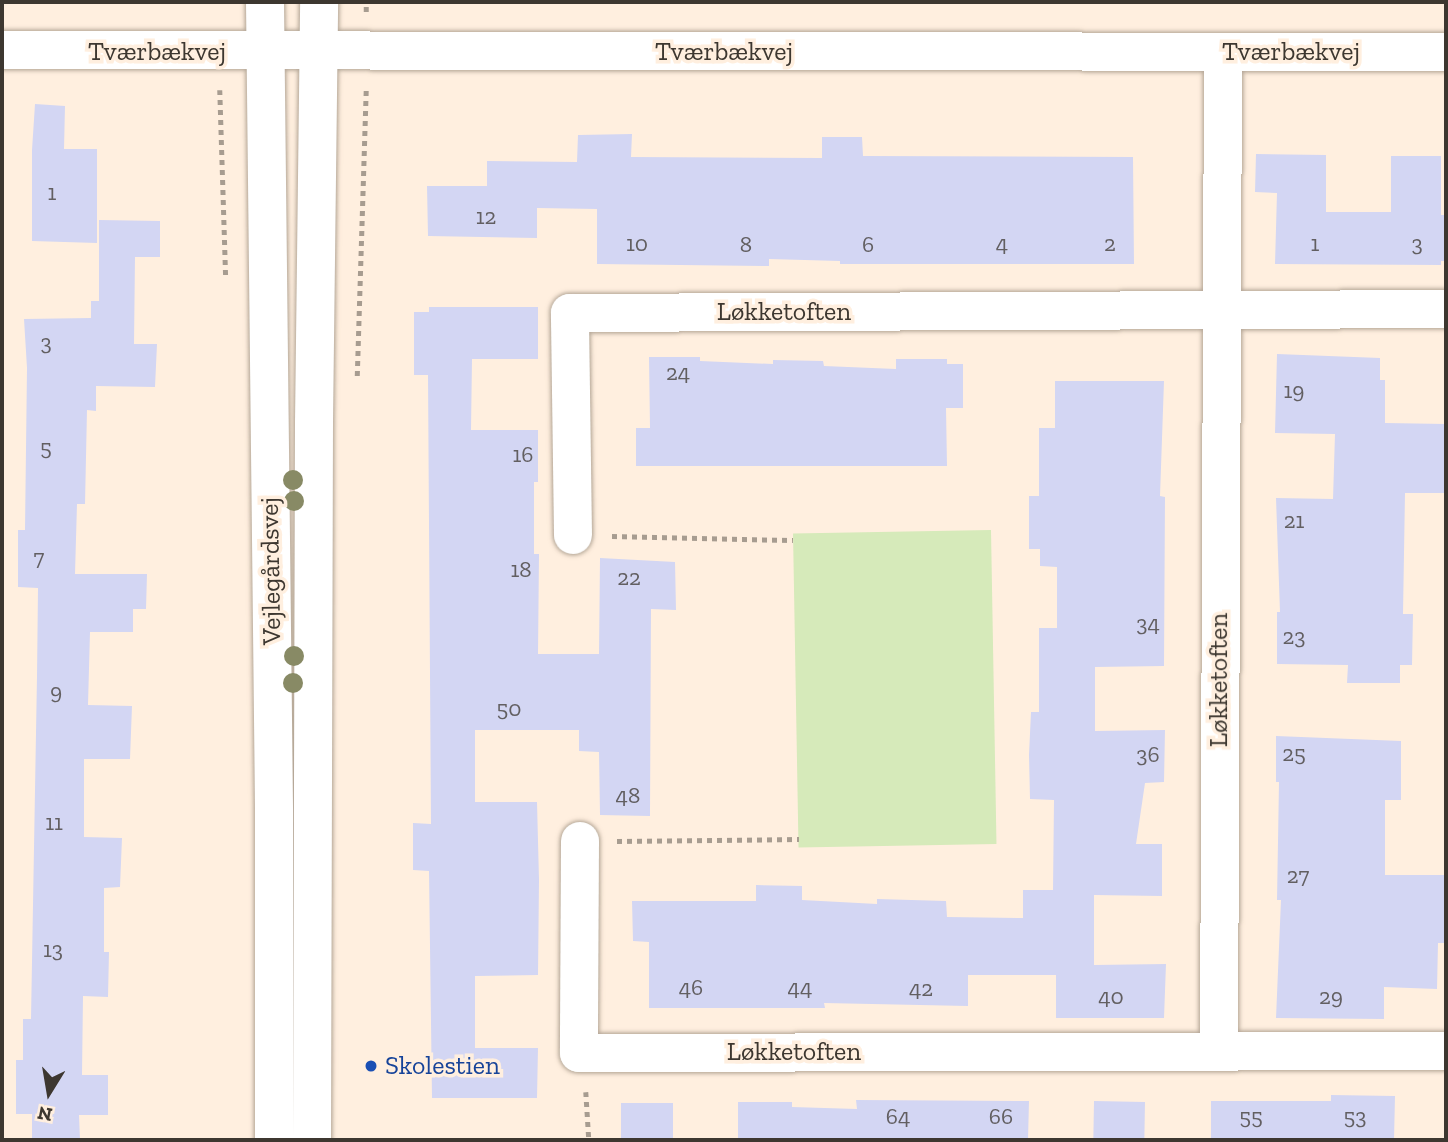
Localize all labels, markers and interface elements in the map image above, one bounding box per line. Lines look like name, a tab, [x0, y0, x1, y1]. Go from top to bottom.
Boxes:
street label: Tværbækvej	[88, 36, 226, 68]
street label: Tværbækvej	[655, 36, 793, 68]
street label: Tværbækvej	[1222, 36, 1360, 68]
house number: 1	[48, 178, 56, 206]
house number: 12	[476, 202, 496, 230]
house number: 10	[626, 229, 648, 257]
house number: 4	[996, 229, 1008, 257]
house number: 2	[1104, 229, 1116, 257]
house number: 1	[1311, 229, 1319, 257]
house number: 3	[1411, 229, 1423, 257]
house number: 8	[740, 230, 752, 258]
house number: 6	[862, 230, 874, 258]
street label: Løkketoften	[717, 296, 851, 328]
house number: 3	[40, 328, 52, 356]
house number: 24	[666, 358, 690, 386]
house number: 19	[1283, 376, 1305, 404]
house number: 5	[40, 433, 52, 461]
house number: 16	[512, 440, 534, 468]
street label: Vejlegårdsvej	[254, 497, 288, 645]
house number: 21	[1284, 506, 1304, 534]
house number: 7	[34, 543, 44, 571]
house number: 18	[510, 555, 532, 583]
house number: 22	[617, 563, 641, 591]
house number: 34	[1136, 609, 1160, 637]
street label: Løkketoften	[1203, 613, 1235, 747]
house number: 23	[1282, 622, 1306, 650]
house number: 9	[50, 677, 62, 705]
house number: 50	[496, 694, 522, 722]
house number: 25	[1282, 739, 1306, 767]
house number: 36	[1136, 740, 1160, 768]
house number: 48	[616, 781, 640, 809]
house number: 11	[45, 808, 63, 836]
house number: 27	[1287, 861, 1309, 889]
house number: 13	[43, 935, 63, 963]
house number: 46	[679, 973, 703, 1001]
house number: 44	[788, 973, 812, 1001]
house number: 42	[909, 974, 933, 1002]
house number: 40	[1098, 982, 1124, 1010]
house number: 29	[1319, 982, 1343, 1010]
street label: Løkketoften	[727, 1036, 861, 1068]
place label: Skolestien	[385, 1050, 500, 1082]
north arrow	[14, 1058, 84, 1128]
marker: Skolestien	[363, 1058, 379, 1074]
text: N	[36, 1101, 54, 1127]
house number: 64	[886, 1102, 910, 1130]
house number: 66	[989, 1102, 1013, 1130]
house number: 55	[1239, 1102, 1263, 1130]
house number: 53	[1343, 1102, 1367, 1130]

